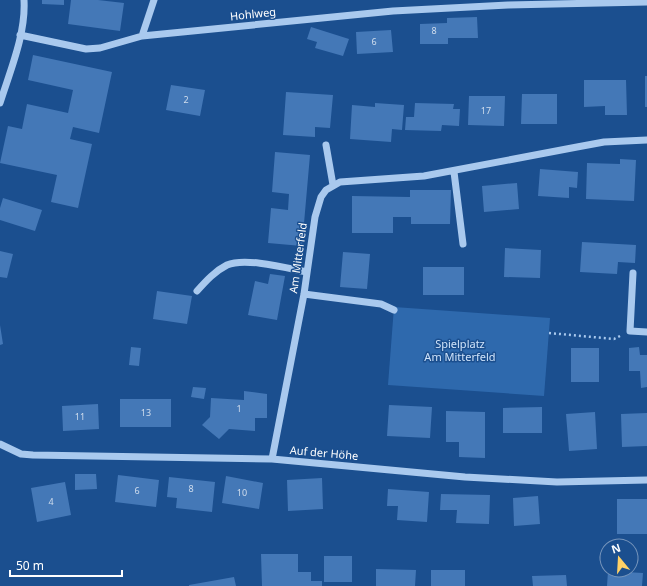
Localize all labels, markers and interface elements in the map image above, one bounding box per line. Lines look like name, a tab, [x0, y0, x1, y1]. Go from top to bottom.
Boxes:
street label: Hohlweg	[229, 4, 277, 23]
house number: 8	[431, 24, 437, 37]
house number: 6	[371, 35, 377, 48]
house number: 2	[183, 93, 189, 106]
house number: 17	[481, 104, 491, 117]
street label: Am Mitterfeld	[285, 222, 310, 294]
park label: Spielplatz Am Mitterfeld	[424, 336, 496, 364]
house number: 1	[236, 402, 242, 415]
house number: 13	[141, 406, 151, 419]
house number: 11	[75, 410, 85, 423]
street label: Auf der Höhe	[289, 442, 359, 463]
house number: 8	[188, 482, 194, 495]
house number: 6	[134, 484, 140, 497]
house number: 10	[237, 486, 247, 499]
house number: 4	[48, 495, 54, 508]
north arrow	[599, 538, 639, 578]
text: N	[609, 539, 622, 557]
scale bar	[10, 552, 122, 578]
text: 50 m	[16, 557, 44, 574]

